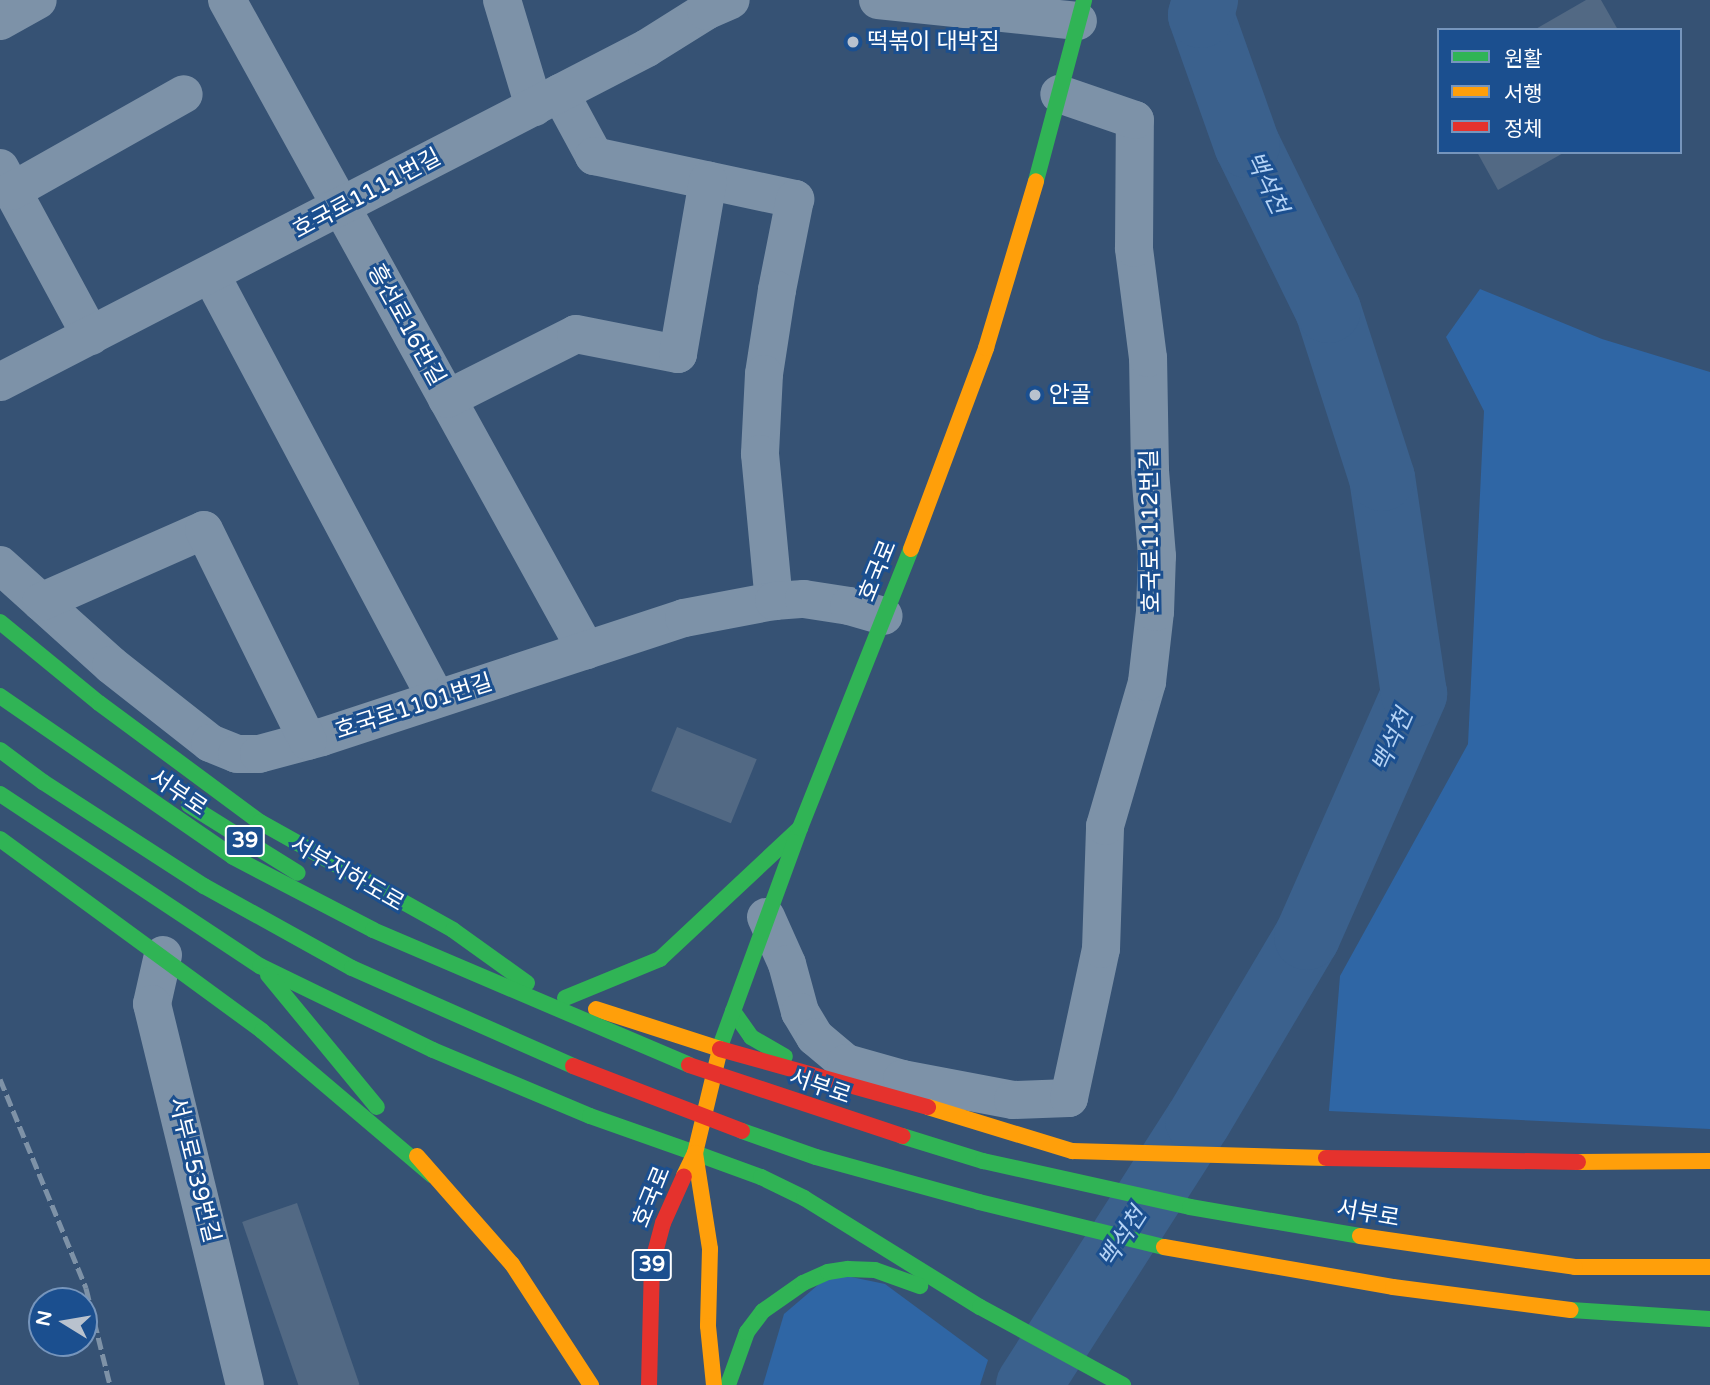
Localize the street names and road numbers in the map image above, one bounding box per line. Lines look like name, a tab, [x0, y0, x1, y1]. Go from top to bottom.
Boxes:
street label: 호국로1111번길	[288, 143, 446, 245]
street label: 흥선로16번길	[361, 259, 451, 391]
street label: 호국로1112번길	[1136, 449, 1166, 613]
street label: 호국로	[853, 536, 903, 606]
street label: 호국로1101번길	[332, 669, 496, 745]
street label: 서부로	[144, 764, 212, 822]
road number: 39	[224, 824, 266, 858]
street label: 서부지하도로	[285, 830, 409, 918]
street label: 서부로	[785, 1064, 855, 1110]
street label: 서부로539번길	[163, 1094, 225, 1246]
street label: 호국로	[627, 1162, 677, 1232]
street label: 서부로	[1334, 1195, 1402, 1233]
road number: 39	[631, 1248, 673, 1282]

